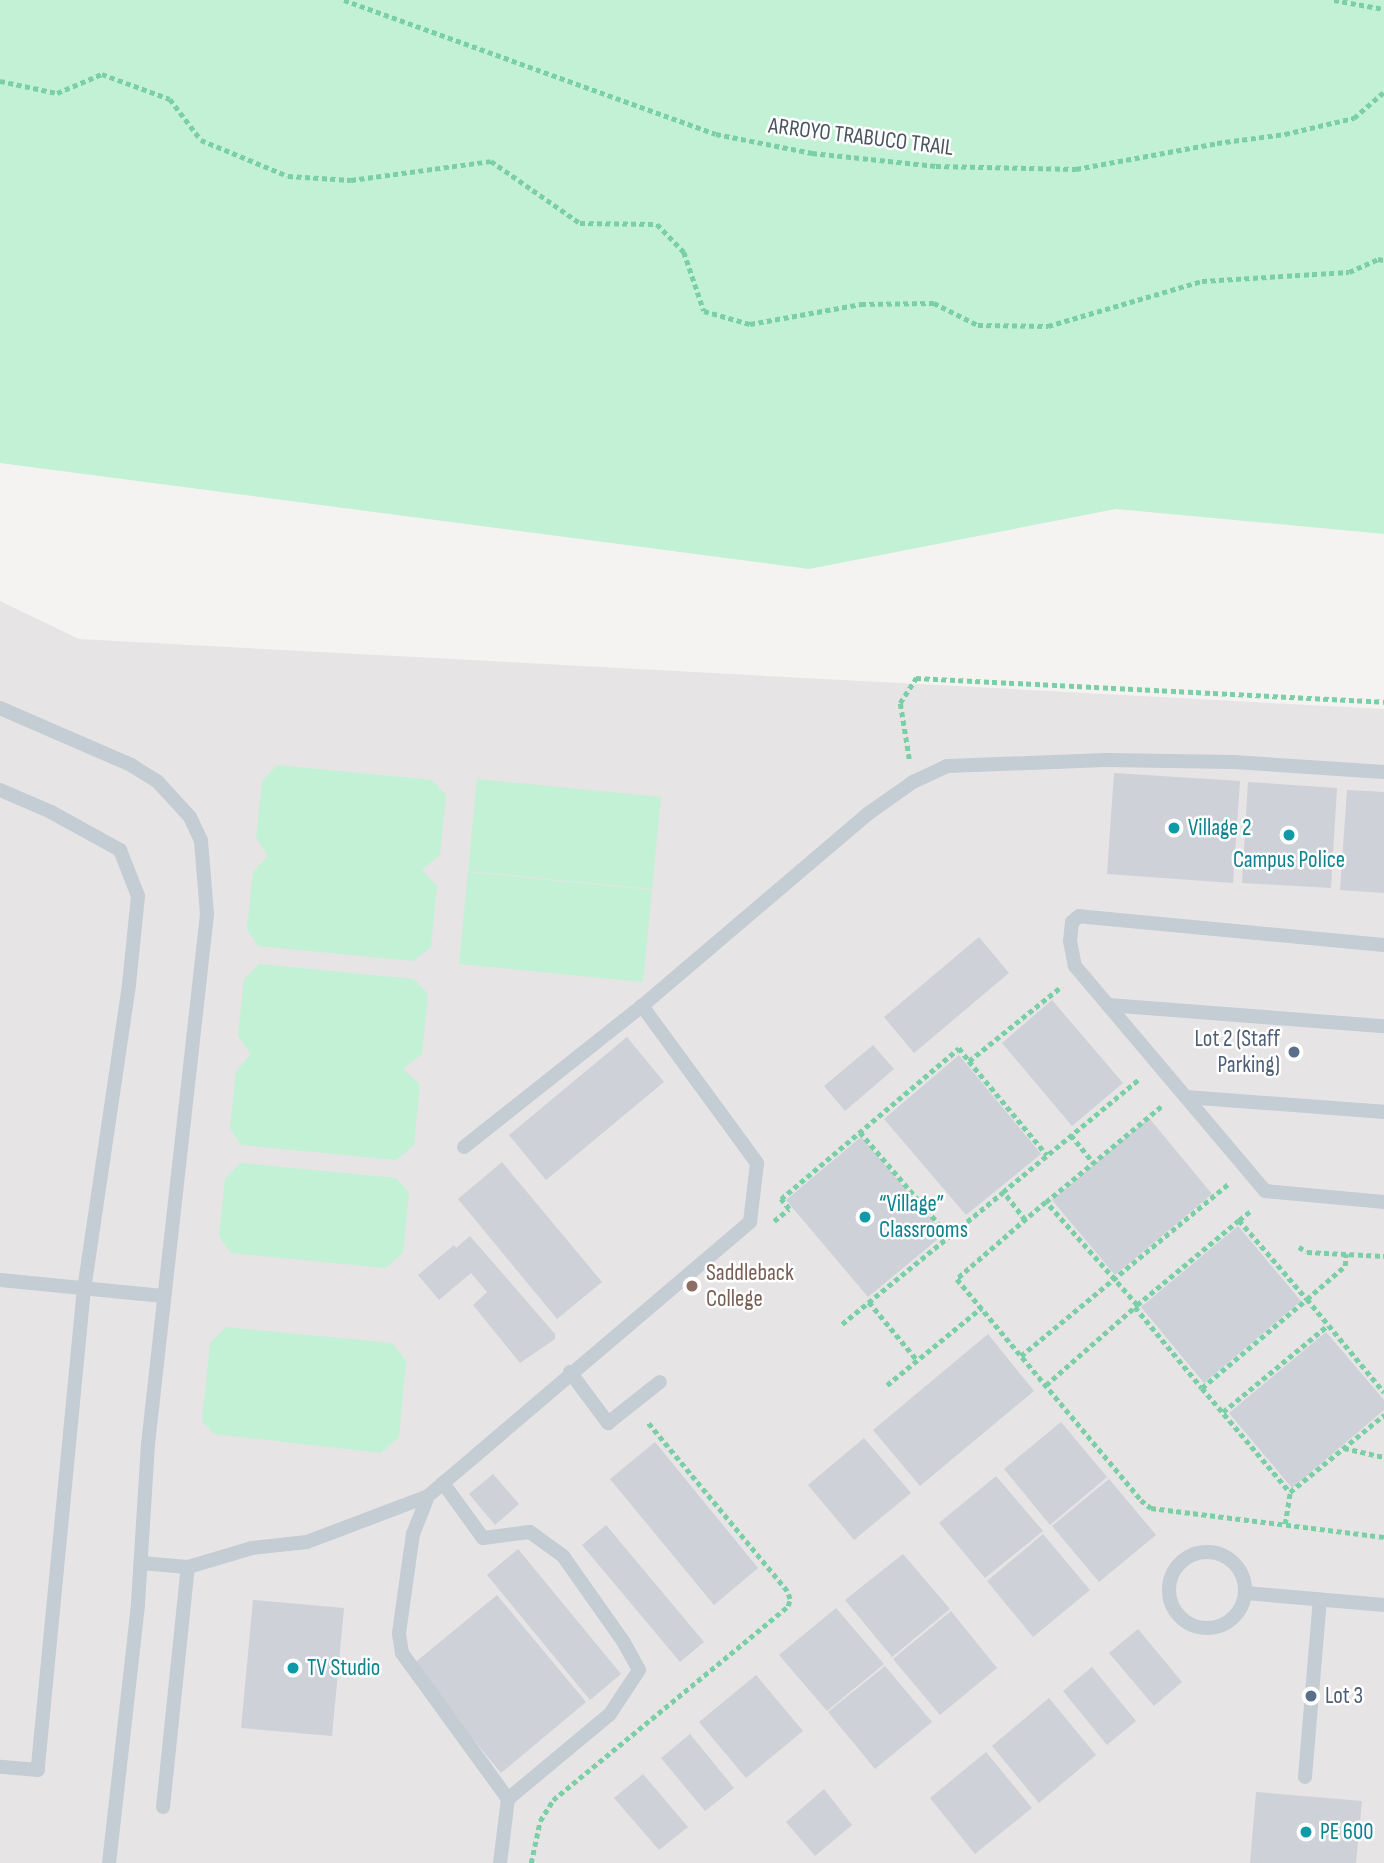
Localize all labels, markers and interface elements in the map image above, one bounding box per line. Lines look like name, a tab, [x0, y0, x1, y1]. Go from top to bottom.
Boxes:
street label: ARROYO TRABUCO TRAIL	[767, 112, 955, 162]
place label: Village 2	[1188, 814, 1252, 842]
marker: Village 2	[1166, 820, 1182, 836]
marker: Campus Police	[1281, 827, 1297, 843]
place label: Campus Police	[1233, 846, 1345, 874]
place label: Lot 2 (Staff Parking)	[1195, 1025, 1280, 1079]
marker: Lot 2 (Staff Parking)	[1286, 1044, 1302, 1060]
place label: “Village” Classrooms	[879, 1190, 968, 1244]
marker: “Village” Classrooms	[857, 1209, 873, 1225]
place label: Saddleback College	[706, 1259, 794, 1313]
marker: Saddleback College	[684, 1278, 700, 1294]
place label: TV Studio	[307, 1654, 380, 1682]
marker: TV Studio	[285, 1660, 301, 1676]
place label: Lot 3	[1325, 1682, 1363, 1710]
marker: Lot 3	[1303, 1688, 1319, 1704]
place label: PE 600	[1320, 1818, 1373, 1846]
marker: PE 600	[1298, 1824, 1314, 1840]

